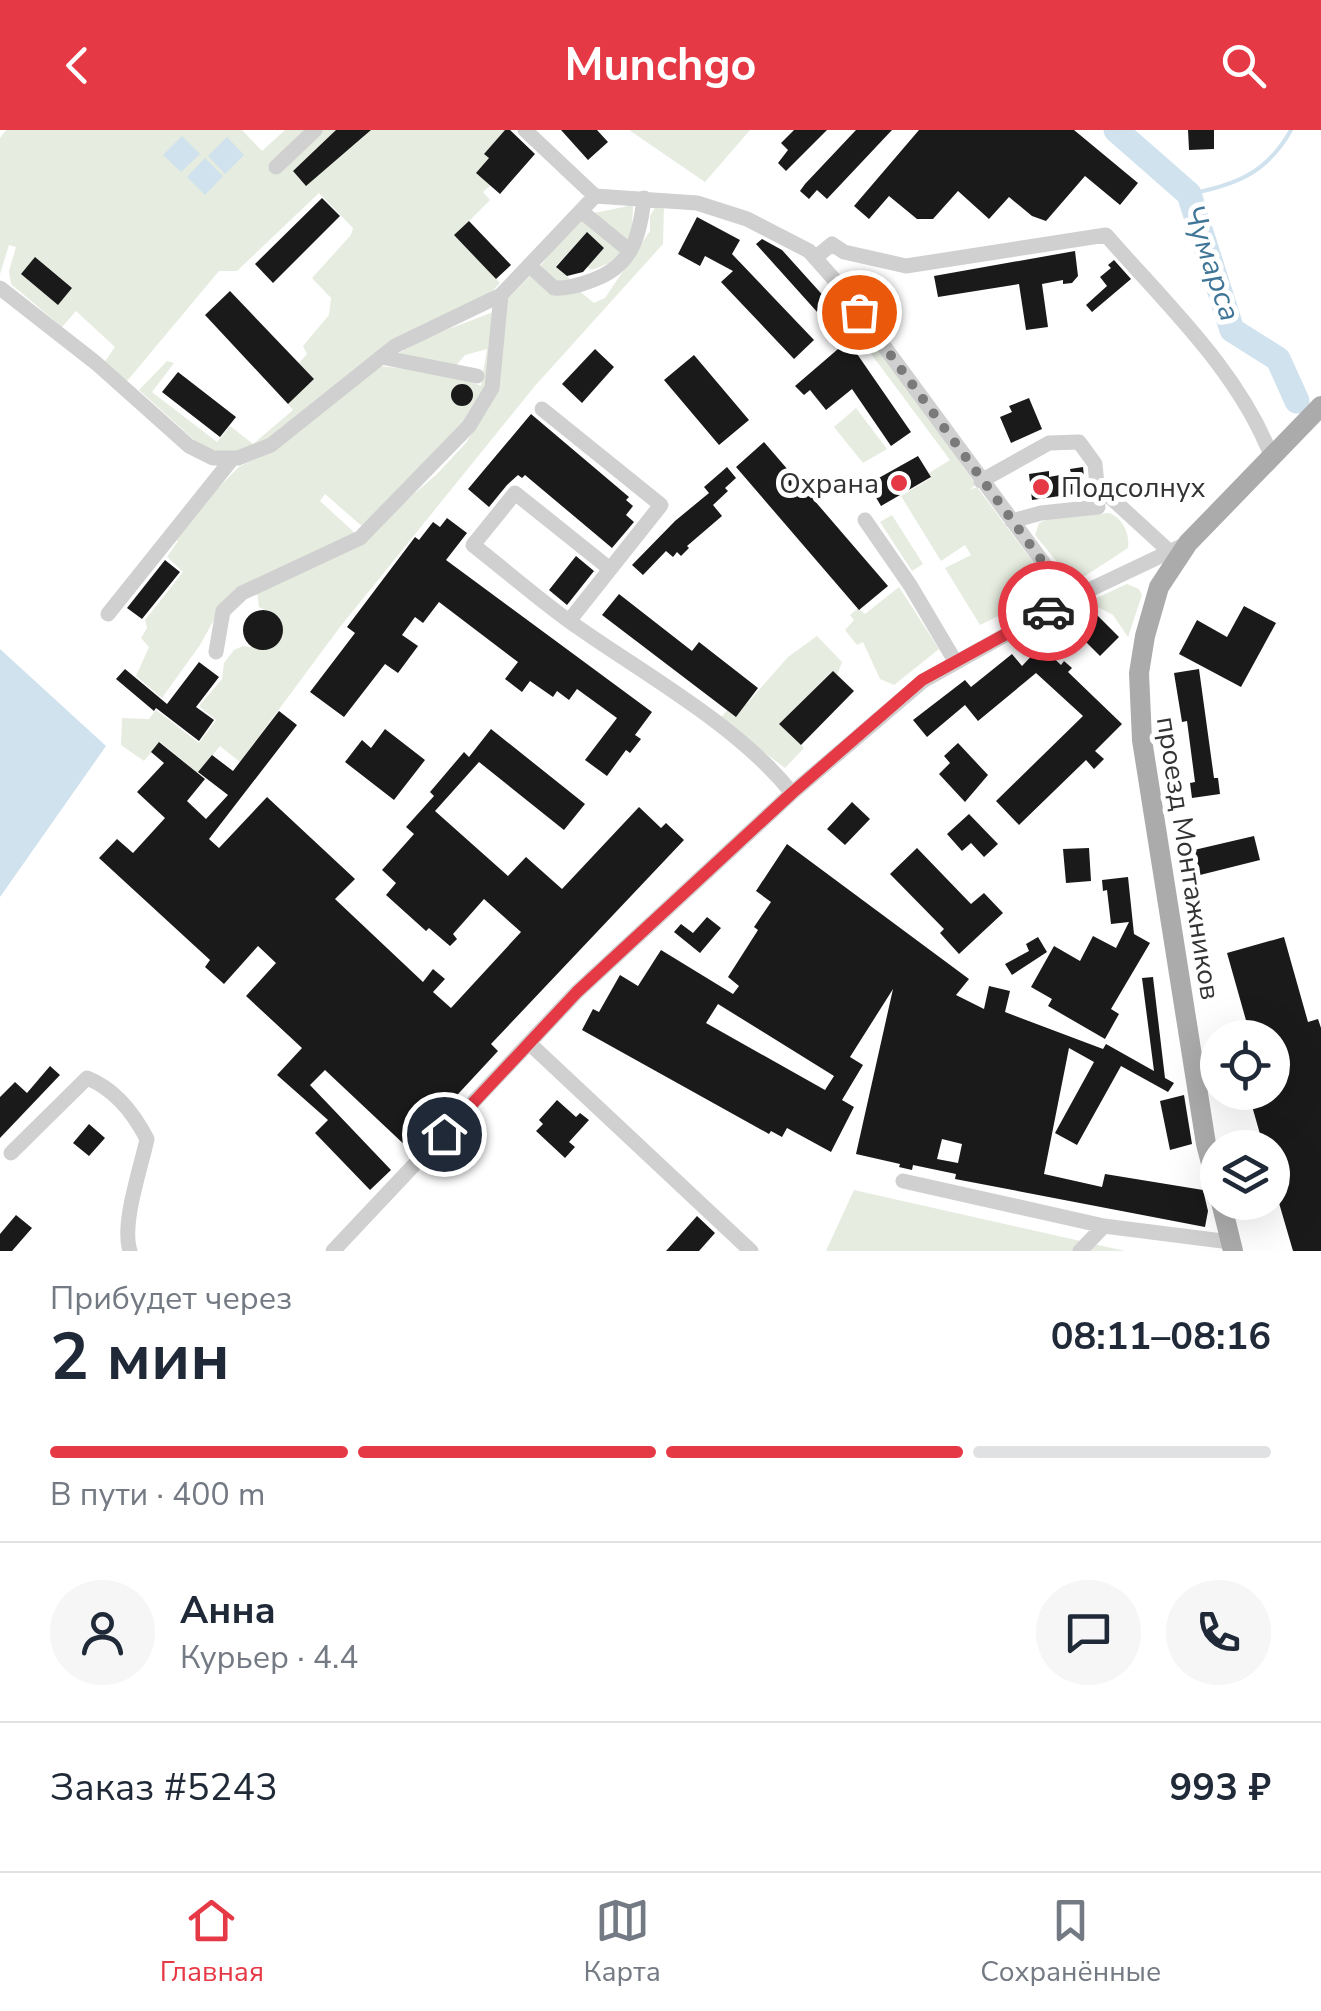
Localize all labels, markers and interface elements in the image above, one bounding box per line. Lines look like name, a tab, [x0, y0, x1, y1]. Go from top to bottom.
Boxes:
text: Munchgo	[564, 35, 757, 96]
icon: back	[50, 38, 105, 93]
icon: search	[1216, 38, 1271, 93]
water label: Чумарса	[1173, 200, 1250, 327]
pin	[817, 270, 902, 355]
icon: bag	[832, 285, 887, 340]
place label: Охрана	[779, 465, 879, 503]
place label: Подсолнух	[1061, 469, 1205, 507]
marker: Охрана	[888, 472, 910, 494]
marker: Подсолнух	[1030, 476, 1052, 498]
courier	[998, 561, 1098, 661]
icon: car	[1021, 584, 1076, 639]
street label: проезд Монтажников	[1147, 714, 1229, 1003]
map controls	[1200, 1020, 1290, 1220]
button: locate	[1200, 1020, 1290, 1110]
pin	[402, 1092, 487, 1177]
icon: home	[417, 1107, 472, 1162]
button: layers	[1200, 1130, 1290, 1220]
text: Прибудет через	[50, 1277, 292, 1320]
text: 08:11–08:16	[1051, 1311, 1271, 1362]
text: 2 мин	[50, 1313, 230, 1402]
text: В пути · 400 m	[50, 1473, 265, 1516]
button: person	[50, 1580, 155, 1685]
button: chat	[1036, 1580, 1141, 1685]
button: phone	[1166, 1580, 1271, 1685]
text: Анна	[180, 1585, 276, 1636]
text: Курьер · 4.4	[180, 1636, 358, 1679]
text: Заказ #5243	[50, 1762, 278, 1813]
text: 993 ₽	[1170, 1762, 1271, 1813]
tab: Главная	[160, 1893, 264, 1991]
tab: Карта	[584, 1893, 661, 1991]
tab: Сохранённые	[980, 1893, 1161, 1991]

